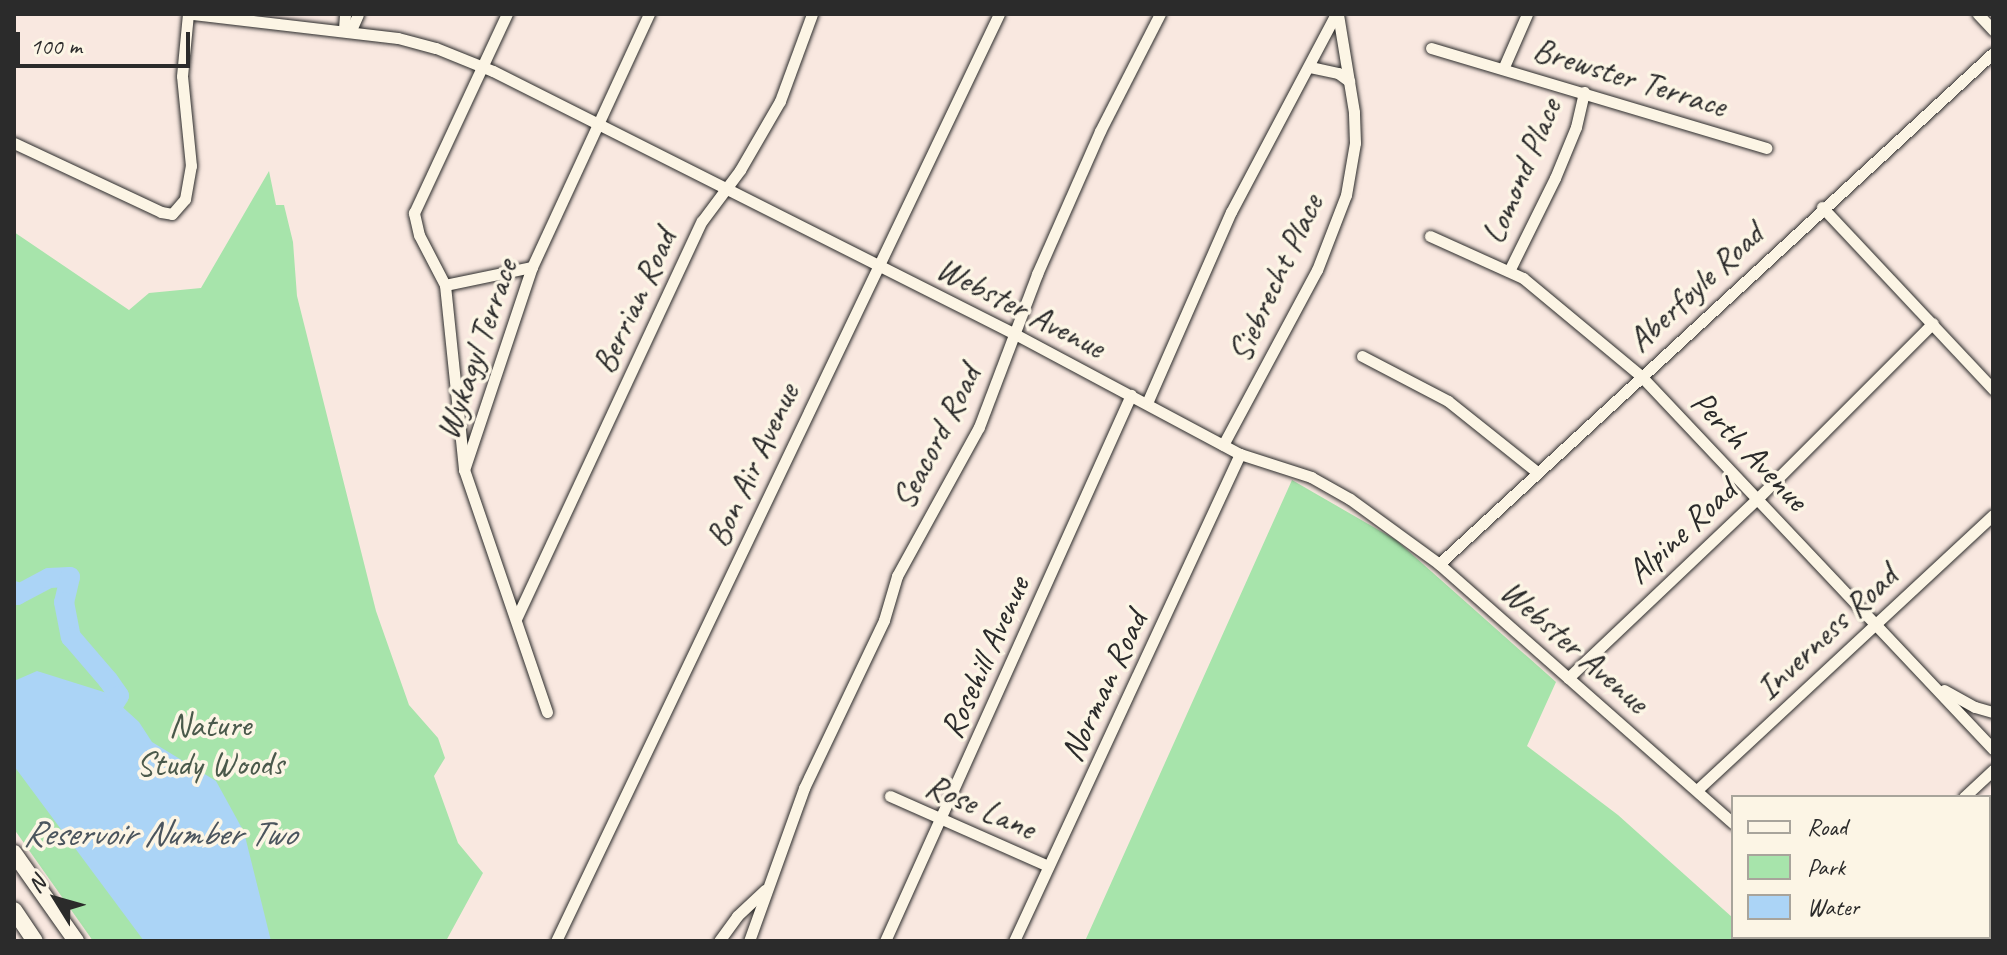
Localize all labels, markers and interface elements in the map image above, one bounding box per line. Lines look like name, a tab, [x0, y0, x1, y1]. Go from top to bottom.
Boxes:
scale bar	[20, 16, 194, 66]
street label: Brewster Terrace	[1529, 28, 1731, 126]
text: 100 m	[30, 31, 82, 61]
street label: Lomond Place	[1472, 92, 1570, 250]
street label: Siebrecht Place	[1218, 188, 1332, 368]
street label: Aberfoyle Road	[1619, 214, 1771, 360]
street label: Berrian Road	[583, 223, 685, 379]
street label: Webster Avenue	[930, 247, 1112, 367]
street label: Wykagyl Terrace	[426, 254, 526, 444]
street label: Seacord Road	[883, 359, 989, 515]
street label: Bon Air Avenue	[696, 377, 808, 553]
street label: Perth Avenue	[1683, 381, 1817, 519]
street label: Alpine Road	[1618, 471, 1744, 591]
street label: Inverness Road	[1747, 556, 1905, 708]
street label: Rosehill Avenue	[930, 570, 1038, 744]
street label: Webster Avenue	[1493, 571, 1657, 721]
street label: Norman Road	[1051, 605, 1155, 767]
park label: Nature Study Woods	[136, 704, 284, 784]
street label: Rose Lane	[919, 764, 1043, 848]
legend	[1731, 795, 1991, 939]
water label: Reservoir Number Two	[25, 812, 293, 856]
text: Road	[1807, 812, 1847, 842]
text: Park	[1807, 852, 1845, 882]
north arrow	[16, 859, 96, 939]
text: N	[22, 871, 52, 898]
text: Water	[1807, 892, 1859, 922]

